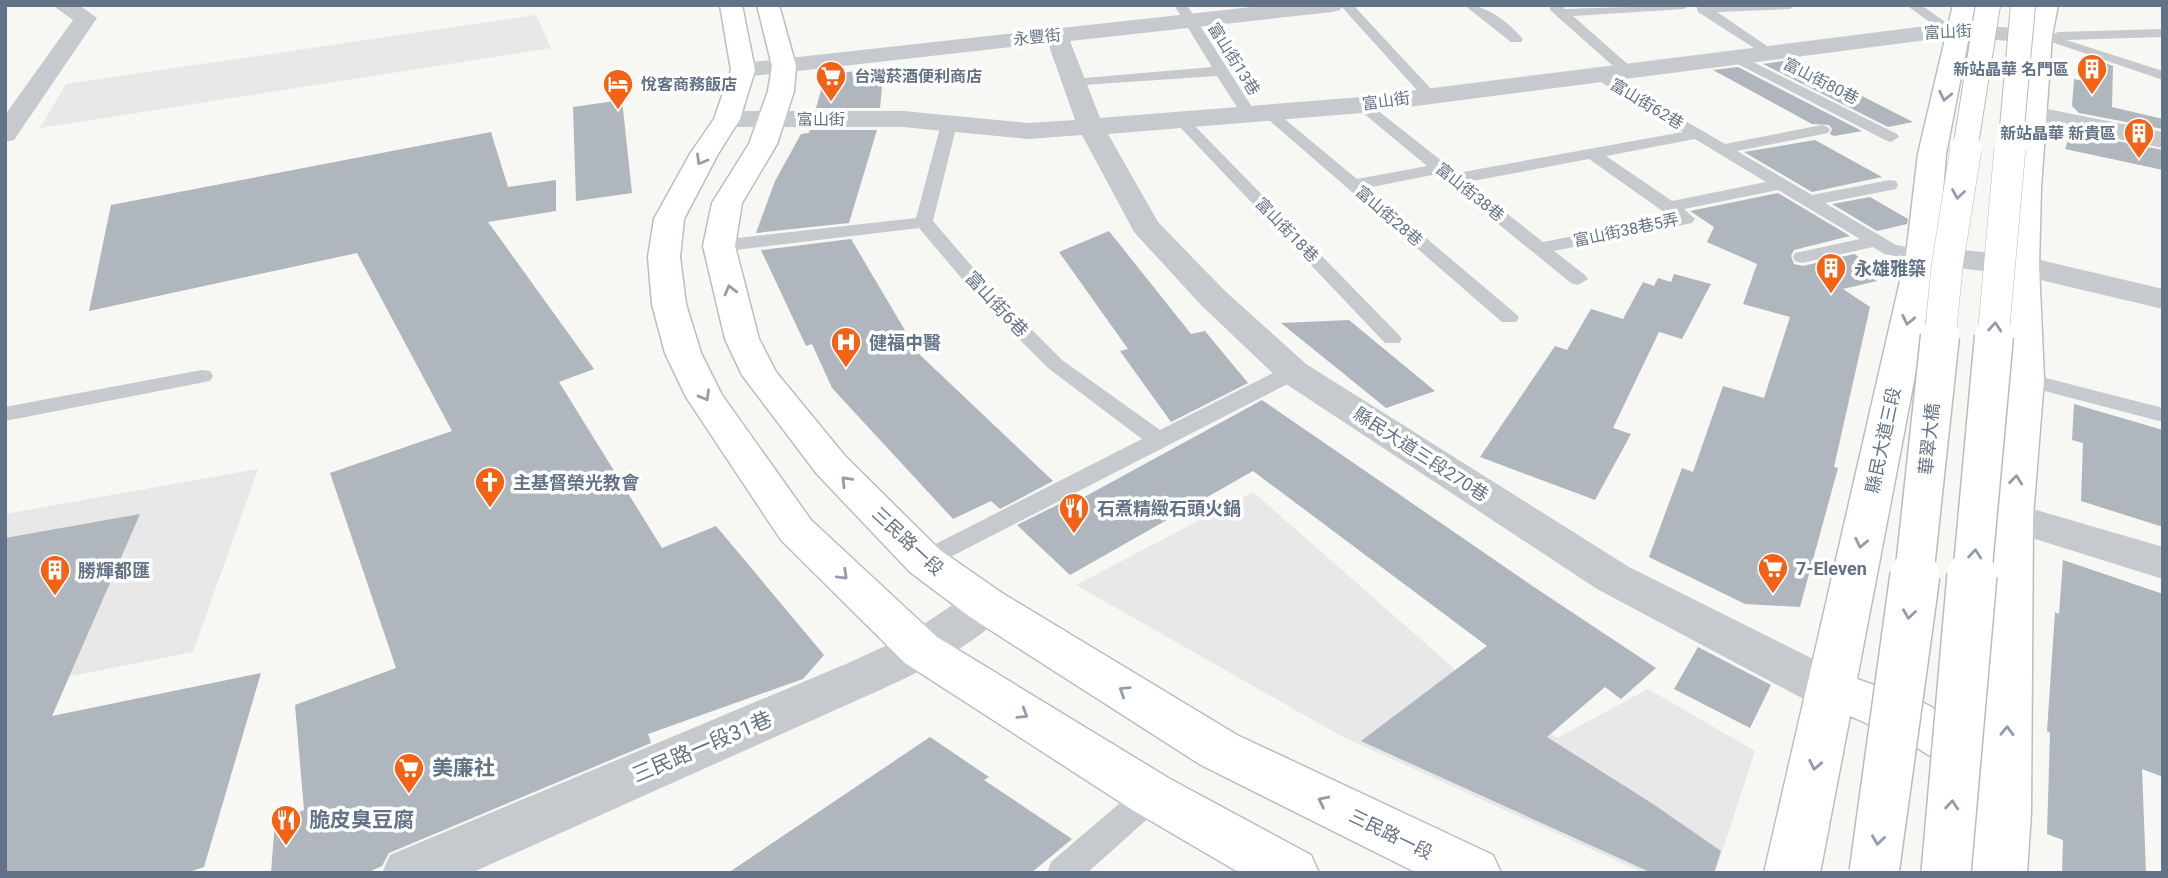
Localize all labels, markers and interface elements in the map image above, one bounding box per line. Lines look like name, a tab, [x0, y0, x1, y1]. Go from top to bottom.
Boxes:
street label: 富山街13巷	[1204, 19, 1264, 99]
street label: 富山街	[1924, 21, 1972, 43]
street label: 永豐街	[1012, 25, 1062, 49]
building icon: 新站晶華 名門區	[2075, 52, 2109, 96]
street label: 富山街80巷	[1780, 54, 1862, 108]
supermarket icon: 台灣菸酒便利商店	[814, 59, 848, 103]
place label: 新站晶華 名門區	[1953, 60, 2069, 79]
hotel icon: 悅客商務飯店	[601, 67, 635, 111]
place label: 台灣菸酒便利商店	[854, 67, 982, 86]
place label: 悅客商務飯店	[641, 75, 737, 94]
street label: 富山街62巷	[1607, 75, 1687, 133]
street label: 富山街	[1361, 88, 1411, 114]
one-way arrow	[1939, 90, 1953, 102]
street label: 富山街	[797, 110, 845, 129]
building icon: 新站晶華 新貴區	[2122, 116, 2156, 160]
place label: 新站晶華 新貴區	[2000, 124, 2116, 143]
one-way arrow	[696, 153, 709, 166]
street label: 富山街38巷	[1432, 159, 1508, 225]
street label: 富山街28巷	[1352, 182, 1426, 250]
one-way arrow	[1951, 188, 1966, 200]
street label: 富山街18巷	[1252, 194, 1322, 266]
street label: 富山街38巷5弄	[1572, 210, 1680, 250]
building icon: 永雄雅築	[1814, 251, 1848, 295]
place label: 永雄雅築	[1854, 258, 1926, 279]
street label: 富山街6巷	[961, 267, 1033, 341]
one-way arrow	[723, 284, 738, 296]
one-way arrow	[1901, 314, 1916, 326]
one-way arrow	[1987, 321, 2002, 332]
hospital icon: 健福中醫	[829, 325, 863, 369]
place label: 健福中醫	[869, 332, 941, 353]
street label: 縣民大道三段	[1862, 385, 1904, 495]
one-way arrow	[697, 389, 710, 402]
street label: 華翠大橋	[1915, 402, 1943, 476]
street label: 縣民大道三段270巷	[1350, 403, 1492, 505]
church icon: 主基督榮光教會	[473, 465, 507, 509]
place label: 主基督榮光教會	[513, 472, 640, 493]
one-way arrow	[2008, 474, 2023, 485]
one-way arrow	[842, 476, 855, 489]
restaurant icon: 石煮精緻石頭火鍋	[1057, 491, 1091, 535]
place label: 石煮精緻石頭火鍋	[1097, 498, 1241, 519]
street label: 三民路一段	[868, 503, 948, 579]
one-way arrow	[1855, 537, 1870, 549]
one-way arrow	[1967, 548, 1982, 559]
supermarket icon: 7-Eleven	[1756, 551, 1790, 595]
building icon: 勝輝都匯	[38, 553, 72, 597]
place label: 7-Eleven	[1796, 558, 1867, 579]
place label: 勝輝都匯	[78, 560, 150, 581]
one-way arrow	[835, 567, 848, 580]
one-way arrow	[1901, 608, 1916, 620]
one-way arrow	[1119, 687, 1132, 700]
one-way arrow	[1015, 705, 1028, 718]
street label: 三民路一段31巷	[628, 707, 776, 787]
one-way arrow	[1999, 726, 2015, 736]
supermarket icon: 美廉社	[392, 751, 426, 795]
place label: 美廉社	[432, 756, 495, 780]
one-way arrow	[1808, 759, 1823, 771]
one-way arrow	[1318, 795, 1330, 809]
one-way arrow	[1944, 799, 1959, 810]
restaurant icon: 脆皮臭豆腐	[269, 803, 303, 847]
street label: 三民路一段	[1346, 805, 1436, 863]
place label: 脆皮臭豆腐	[309, 808, 414, 832]
one-way arrow	[1871, 834, 1886, 846]

